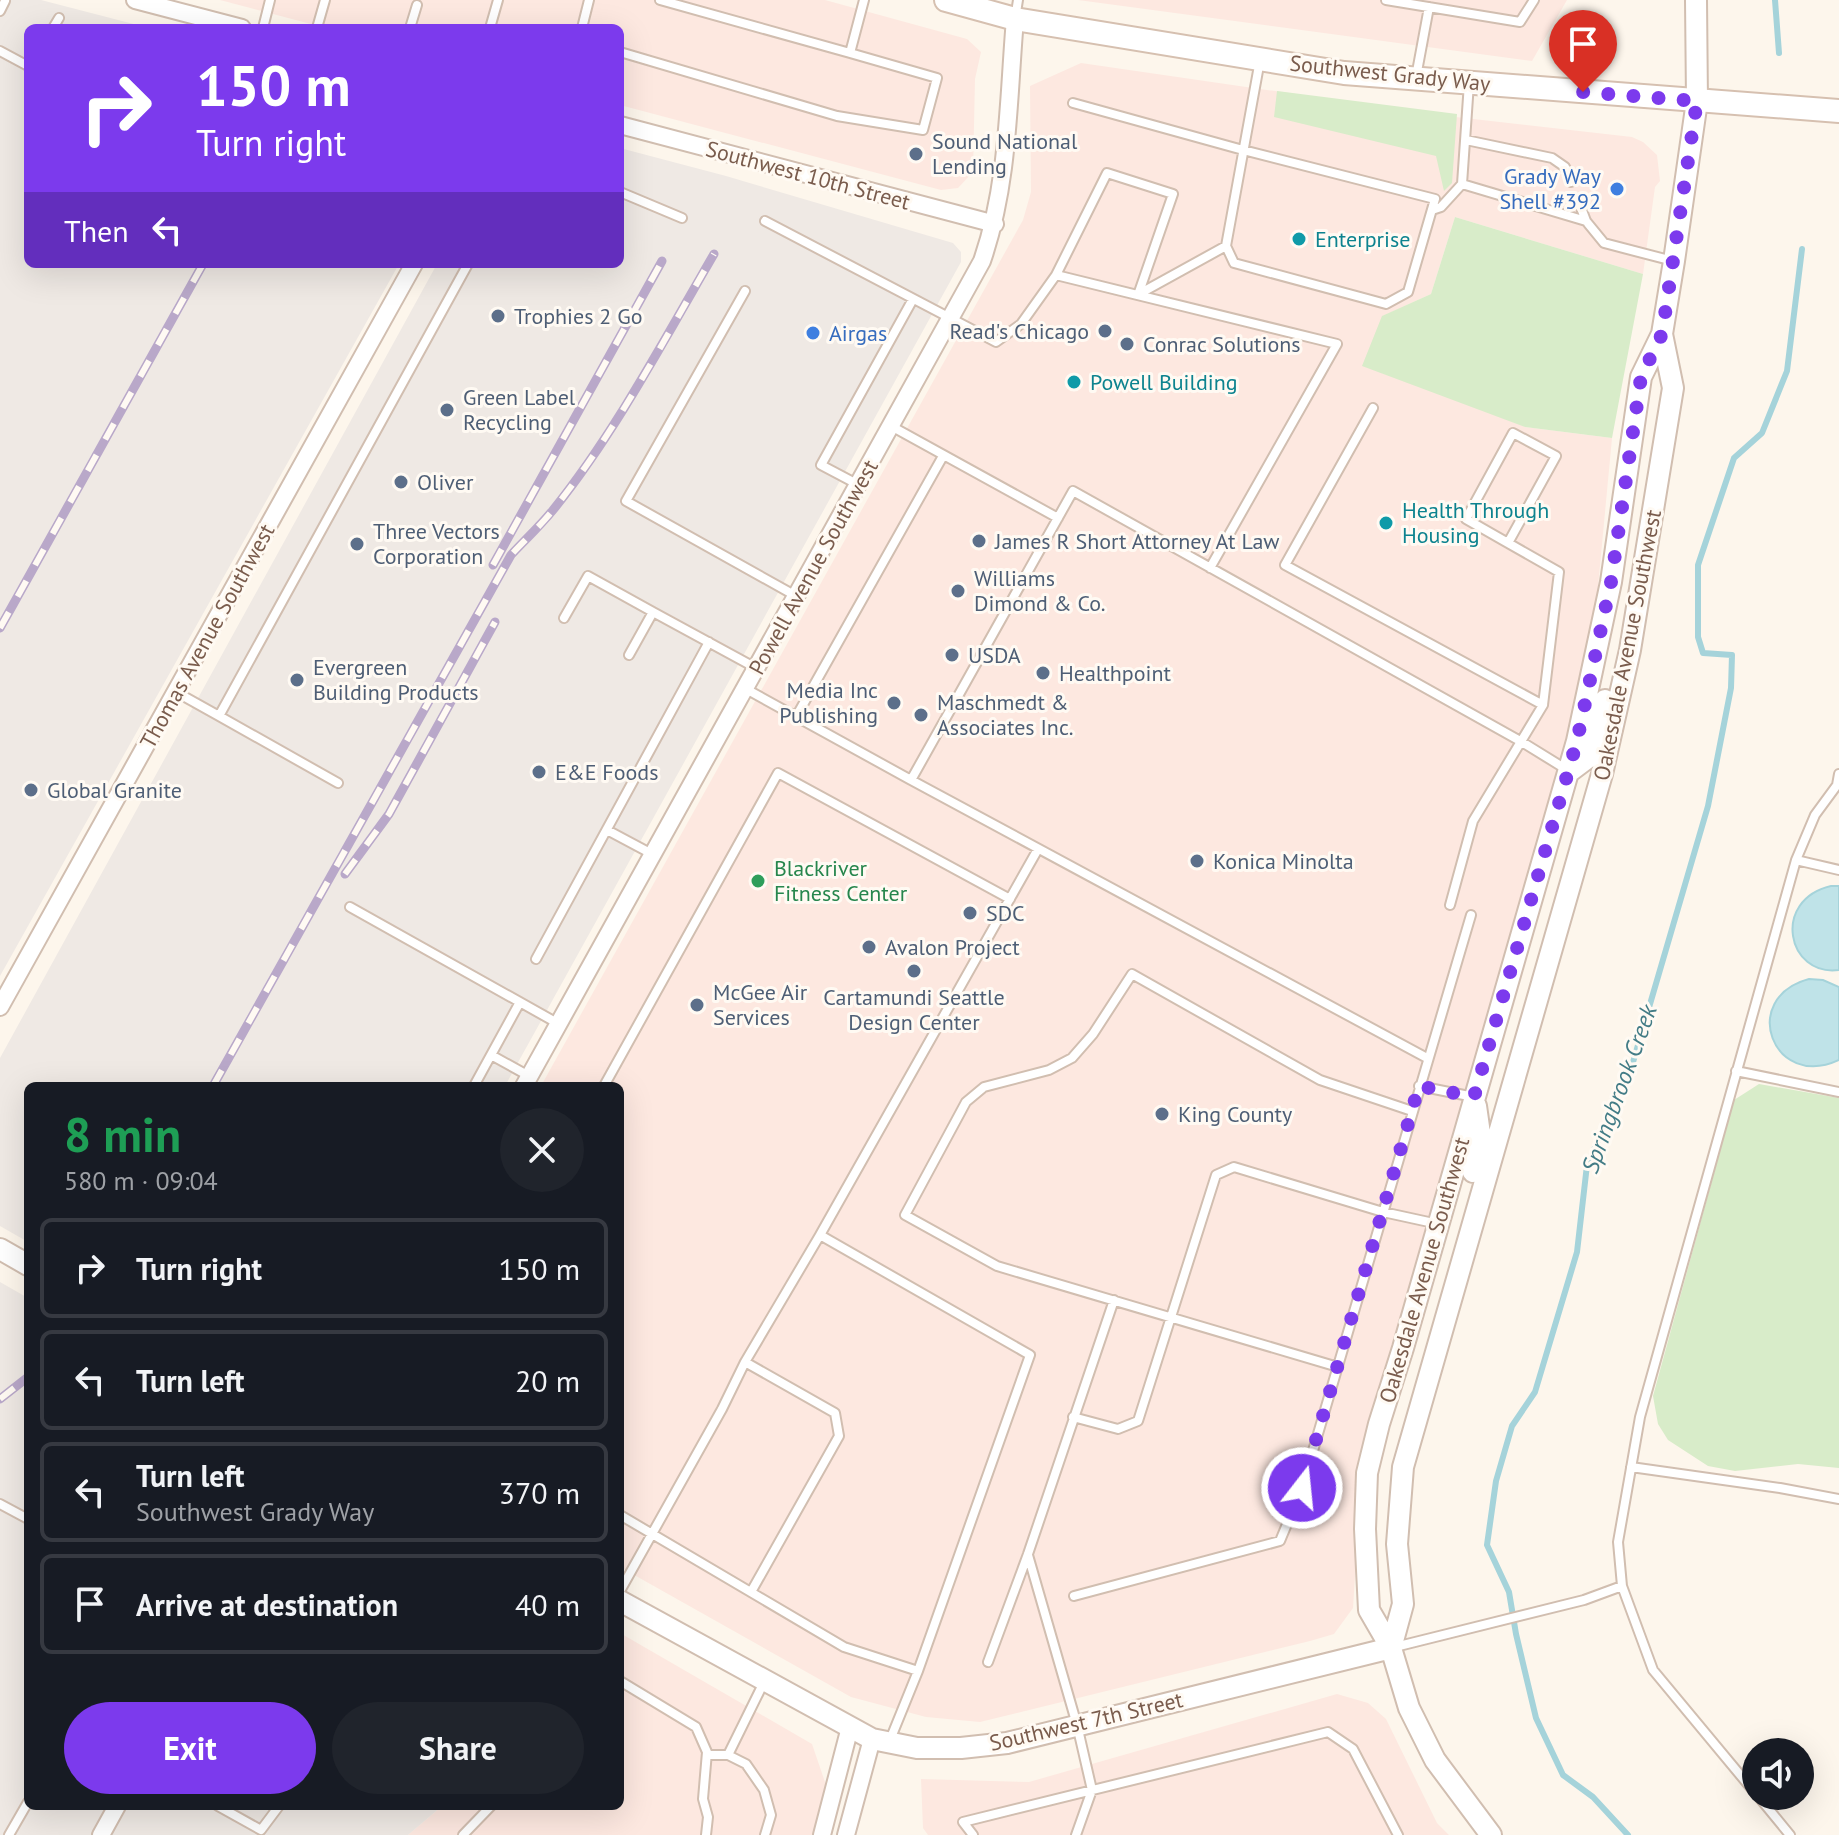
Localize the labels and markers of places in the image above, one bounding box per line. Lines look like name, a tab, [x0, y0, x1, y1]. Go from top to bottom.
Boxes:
pin	[1549, 10, 1617, 92]
place label: Sound National Lending	[932, 127, 1078, 180]
marker: Sound National Lending	[907, 145, 925, 163]
place label: Grady Way Shell #392	[1499, 162, 1602, 215]
marker: Grady Way Shell #392	[1608, 180, 1626, 198]
place label: Enterprise	[1315, 225, 1410, 253]
marker: Enterprise	[1290, 230, 1308, 248]
place label: Trophies 2 Go	[514, 302, 642, 330]
marker: Trophies 2 Go	[489, 307, 507, 325]
place label: Read's Chicago	[950, 317, 1089, 345]
place label: Airgas	[829, 319, 887, 347]
marker: Read's Chicago	[1096, 322, 1114, 340]
marker: Airgas	[804, 324, 822, 342]
place label: Conrac Solutions	[1143, 330, 1300, 358]
marker: Conrac Solutions	[1118, 335, 1136, 353]
place label: Powell Building	[1090, 368, 1238, 396]
marker: Powell Building	[1065, 373, 1083, 391]
place label: Green Label Recycling	[463, 383, 576, 436]
marker: Green Label Recycling	[438, 401, 456, 419]
place label: Oliver	[417, 468, 474, 496]
marker: Oliver	[392, 473, 410, 491]
place label: Health Through Housing	[1402, 496, 1549, 549]
marker: Health Through Housing	[1377, 514, 1395, 532]
place label: Three Vectors Corporation	[373, 517, 500, 570]
place label: James R Short Attorney At Law	[994, 527, 1279, 555]
marker: James R Short Attorney At Law	[970, 532, 988, 550]
marker: Three Vectors Corporation	[348, 535, 366, 553]
place label: Williams Dimond & Co.	[974, 564, 1106, 617]
marker: Williams Dimond & Co.	[949, 582, 967, 600]
place label: USDA	[968, 641, 1021, 669]
marker: USDA	[943, 646, 961, 664]
place label: Evergreen Building Products	[313, 653, 479, 706]
place label: Healthpoint	[1059, 659, 1171, 687]
marker: Healthpoint	[1034, 664, 1052, 682]
marker: Evergreen Building Products	[288, 671, 306, 689]
place label: Media Inc Publishing	[779, 676, 878, 729]
place label: Maschmedt & Associates Inc.	[937, 688, 1074, 741]
marker: Media Inc Publishing	[885, 694, 903, 712]
marker: Maschmedt & Associates Inc.	[912, 706, 930, 724]
place label: E&E Foods	[555, 758, 658, 786]
marker: E&E Foods	[530, 763, 548, 781]
place label: Global Granite	[47, 776, 182, 804]
marker: Global Granite	[22, 781, 40, 799]
place label: Konica Minolta	[1213, 847, 1354, 875]
marker: Konica Minolta	[1188, 852, 1206, 870]
place label: Blackriver Fitness Center	[774, 854, 908, 907]
marker: Blackriver Fitness Center	[749, 872, 767, 890]
place label: SDC	[986, 899, 1025, 927]
marker: SDC	[961, 904, 979, 922]
place label: Avalon Project	[885, 933, 1020, 961]
marker: Avalon Project	[860, 938, 878, 956]
marker: Cartamundi Seattle Design Center	[905, 962, 923, 980]
place label: McGee Air Services	[713, 978, 808, 1031]
place label: Cartamundi Seattle Design Center	[823, 983, 1005, 1036]
marker: McGee Air Services	[688, 996, 706, 1014]
place label: King County	[1178, 1100, 1293, 1128]
marker: King County	[1153, 1105, 1171, 1123]

